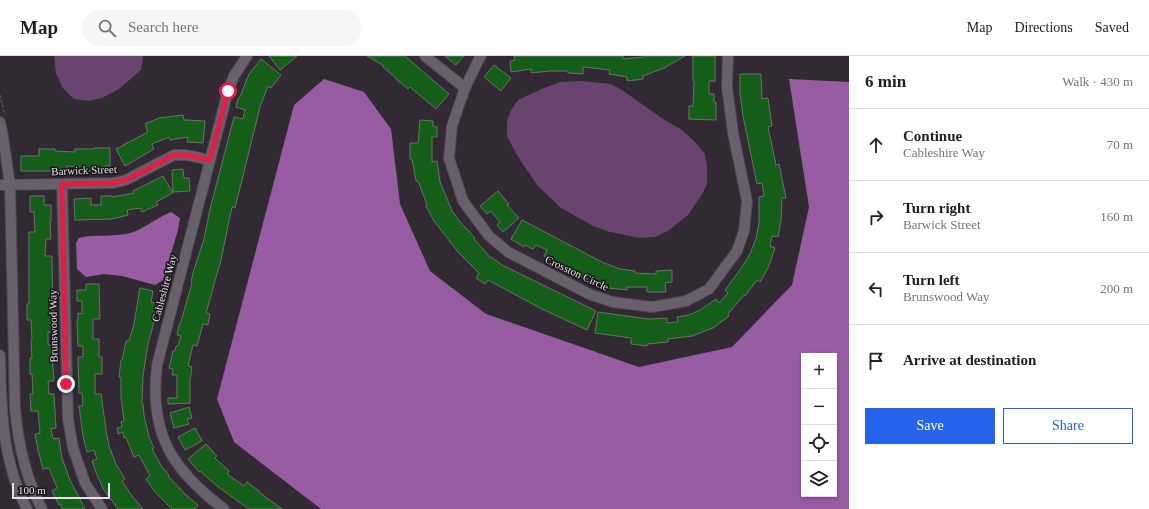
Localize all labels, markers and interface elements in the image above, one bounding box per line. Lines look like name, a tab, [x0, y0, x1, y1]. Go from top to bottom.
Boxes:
search box	[82, 10, 362, 46]
text: Map	[20, 17, 58, 38]
icon: search	[96, 17, 118, 39]
text: Search here	[128, 19, 198, 35]
text: Map	[967, 20, 992, 35]
text: Directions	[1014, 20, 1073, 35]
text: Saved	[1095, 20, 1129, 35]
text: 6 min	[865, 72, 906, 91]
text: Walk · 430 m	[1062, 74, 1133, 89]
route start	[219, 82, 237, 100]
text: Continue	[903, 128, 962, 144]
icon: ahead	[865, 134, 887, 156]
text: 70 m	[1107, 137, 1133, 152]
text: Cableshire Way	[903, 145, 985, 160]
street label: Barwick Street	[51, 163, 117, 177]
text: Turn right	[903, 200, 970, 216]
icon: right	[865, 206, 887, 228]
text: 160 m	[1100, 209, 1133, 224]
text: Barwick Street	[903, 217, 981, 232]
street label: Cableshire Way	[149, 252, 179, 323]
street label: Crosston Circle	[543, 253, 611, 293]
text: Turn left	[903, 272, 960, 288]
icon: left	[865, 278, 887, 300]
text: 200 m	[1100, 281, 1133, 296]
street label: Brunswood Way	[46, 289, 60, 363]
text: Brunswood Way	[903, 289, 989, 304]
icon: arrive	[865, 350, 887, 372]
text: Arrive at destination	[903, 352, 1036, 368]
map controls	[801, 353, 837, 497]
button: +	[801, 353, 837, 389]
route end	[57, 375, 75, 393]
button: −	[801, 389, 837, 425]
button: Save	[865, 408, 995, 444]
button: Share	[1003, 408, 1133, 444]
button: locate	[801, 425, 837, 461]
button: layers	[801, 461, 837, 497]
scale bar	[12, 481, 110, 500]
text: 100 m	[18, 484, 46, 496]

